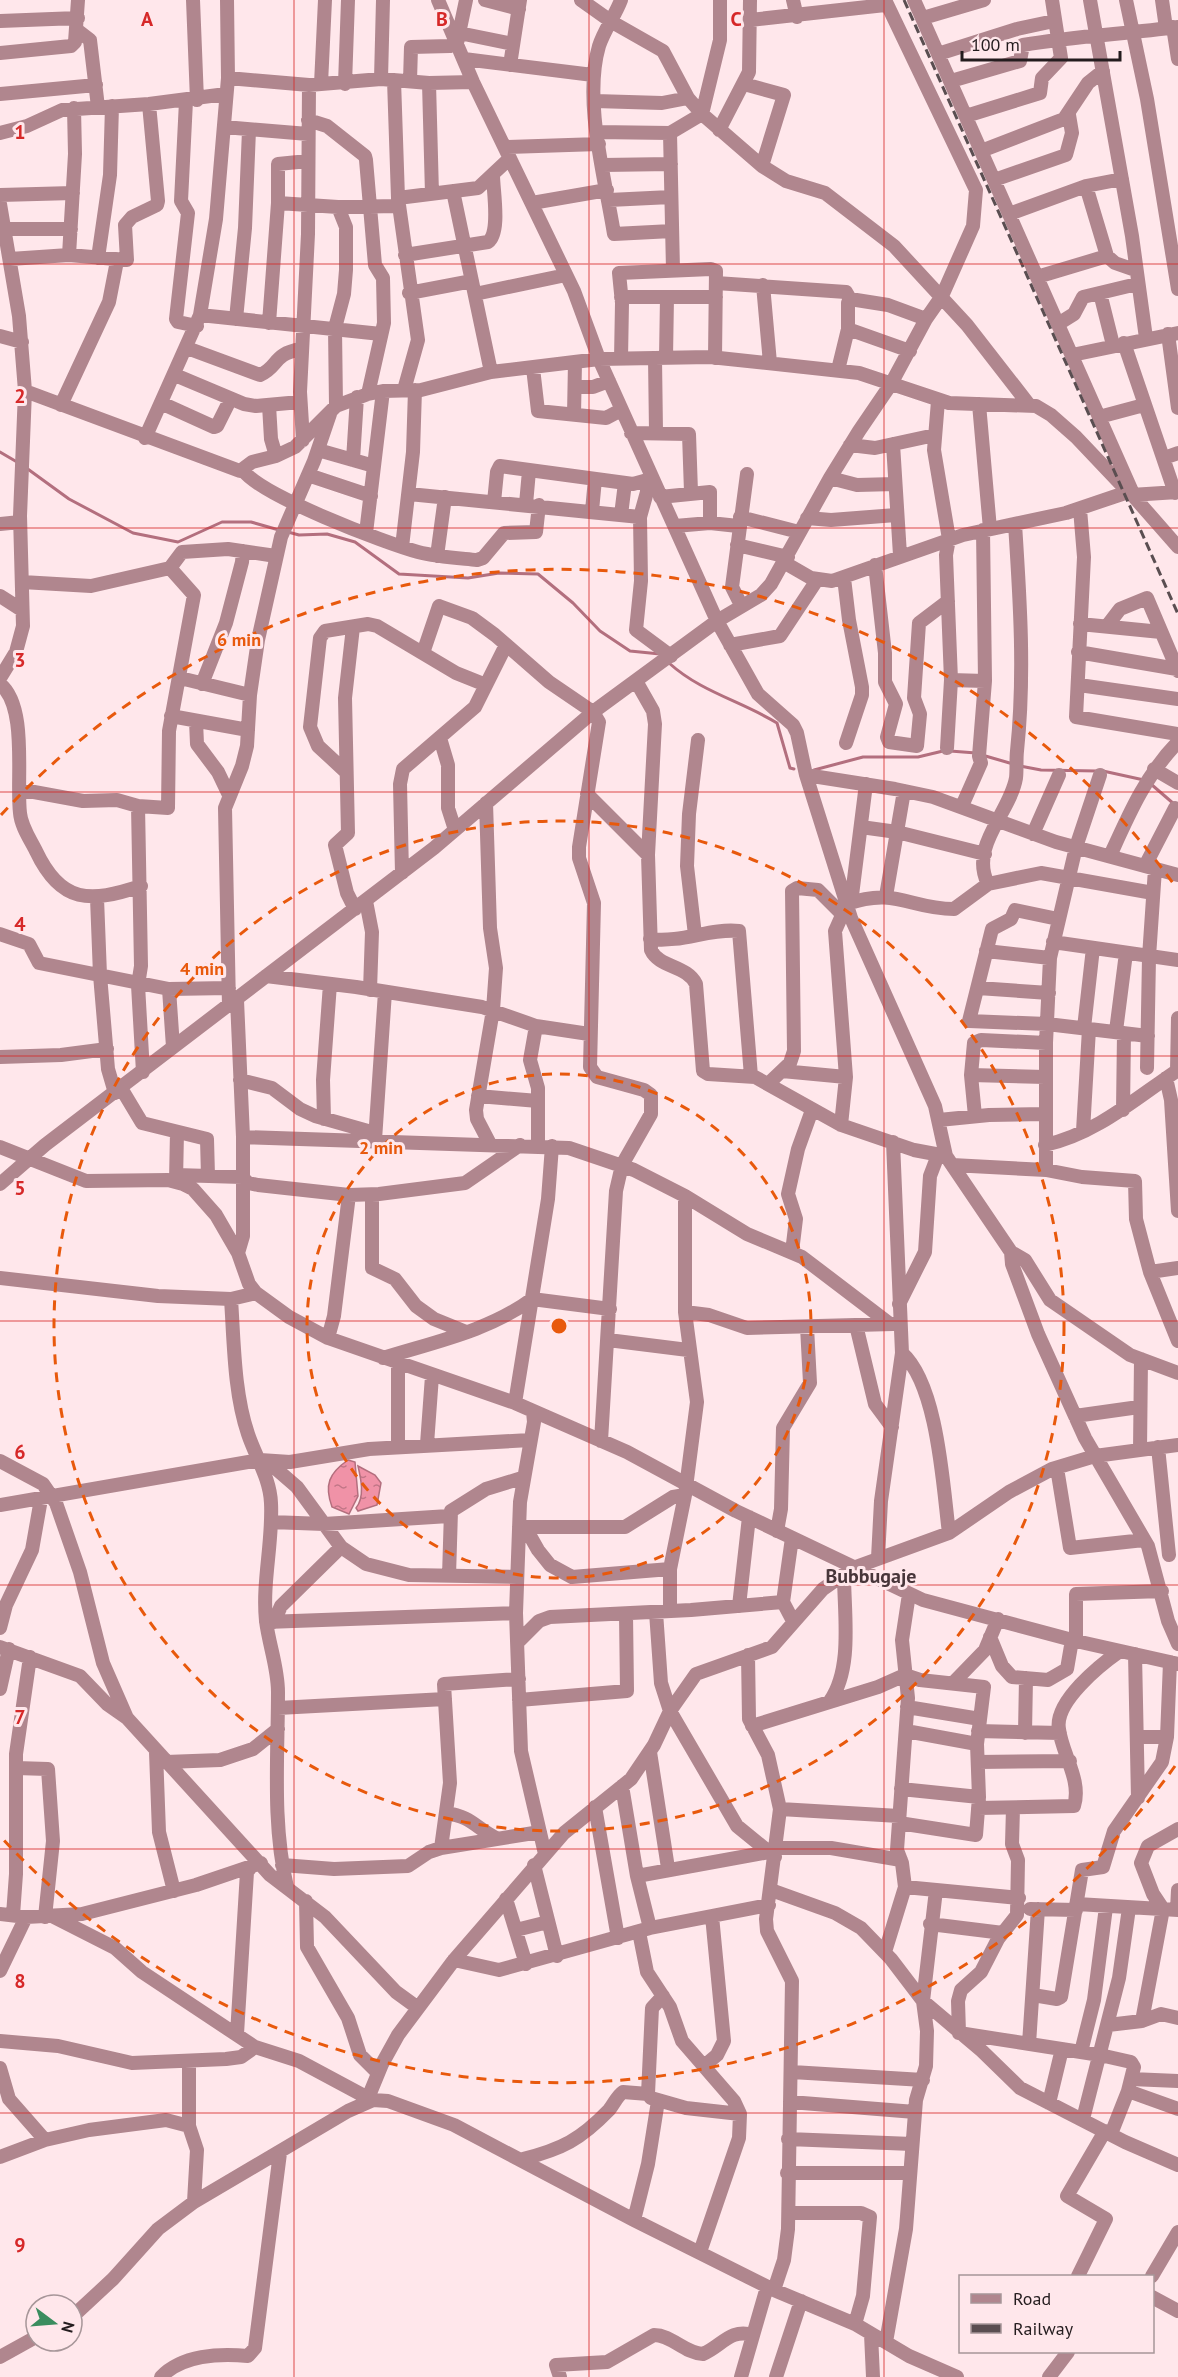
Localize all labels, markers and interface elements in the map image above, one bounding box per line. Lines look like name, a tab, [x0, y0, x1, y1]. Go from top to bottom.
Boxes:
text: A	[141, 6, 154, 32]
text: B	[436, 6, 448, 32]
text: C	[730, 6, 742, 32]
scale bar	[962, 24, 1120, 62]
text: 100 m	[971, 33, 1020, 56]
text: 1	[14, 119, 26, 145]
text: 2	[14, 383, 26, 409]
text: 6 min	[217, 628, 261, 651]
text: 3	[14, 647, 26, 673]
text: 4	[14, 911, 26, 937]
text: 4 min	[180, 957, 224, 980]
text: 2 min	[359, 1136, 403, 1159]
text: 5	[14, 1175, 26, 1201]
centre of rings	[549, 1316, 569, 1336]
text: 6	[14, 1439, 26, 1465]
district label: Bubbugaje	[826, 1563, 916, 1589]
text: 7	[14, 1704, 26, 1730]
text: 8	[14, 1968, 26, 1994]
text: 9	[14, 2232, 26, 2258]
legend	[959, 2275, 1154, 2353]
text: Road	[1013, 2287, 1051, 2310]
north arrow	[24, 2293, 84, 2353]
text: Railway	[1013, 2317, 1074, 2340]
text: N	[57, 2319, 79, 2335]

